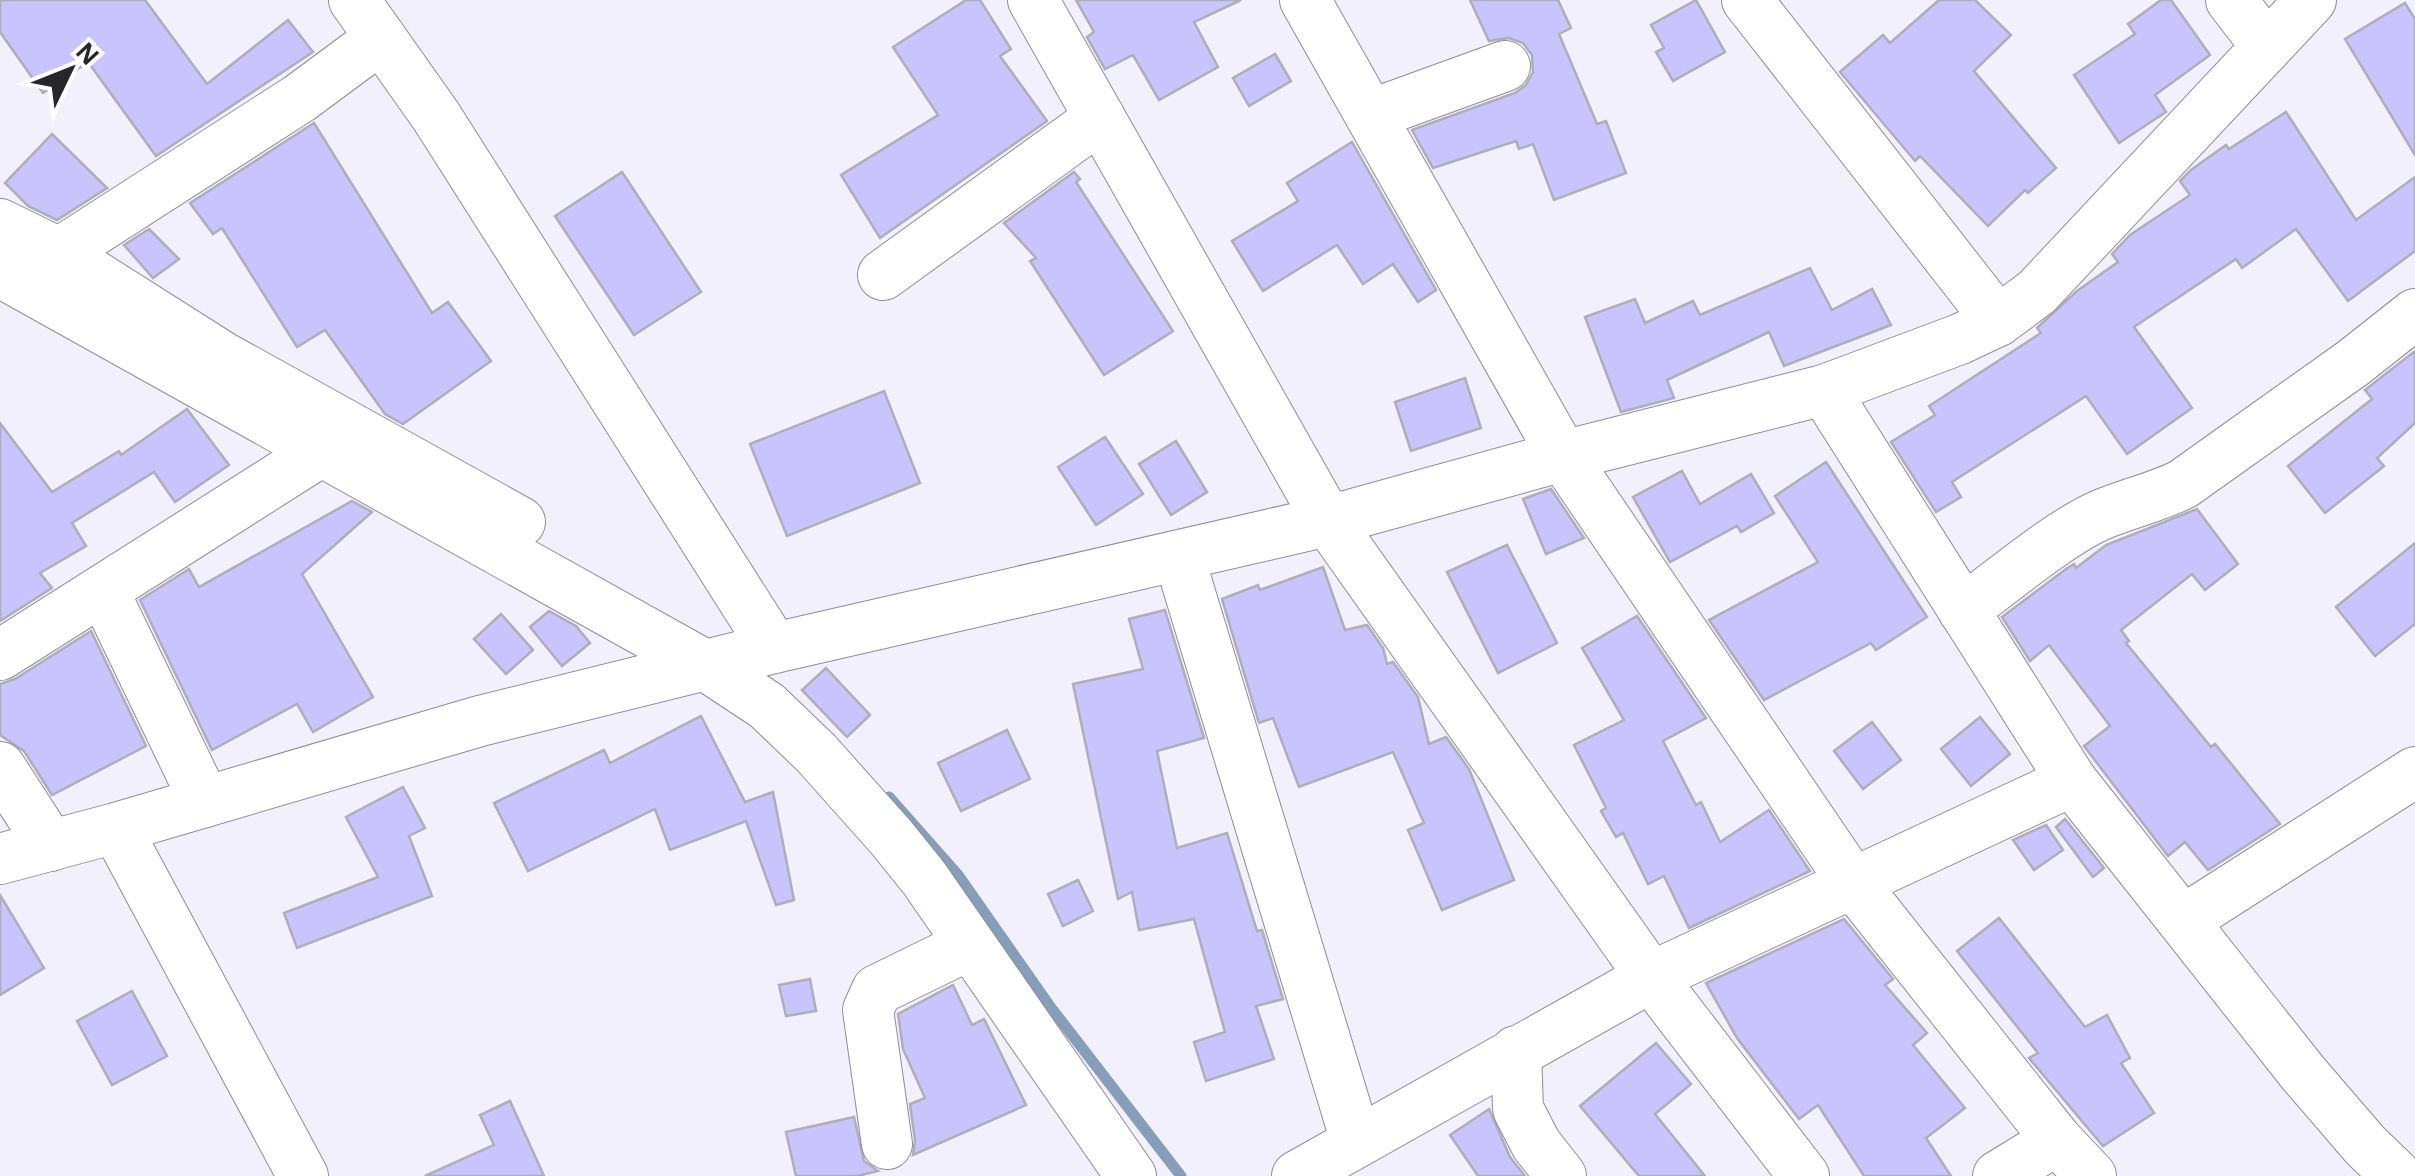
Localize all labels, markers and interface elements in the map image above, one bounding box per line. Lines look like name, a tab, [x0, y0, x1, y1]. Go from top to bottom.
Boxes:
north arrow	[20, 20, 120, 120]
text: N	[70, 38, 104, 71]

